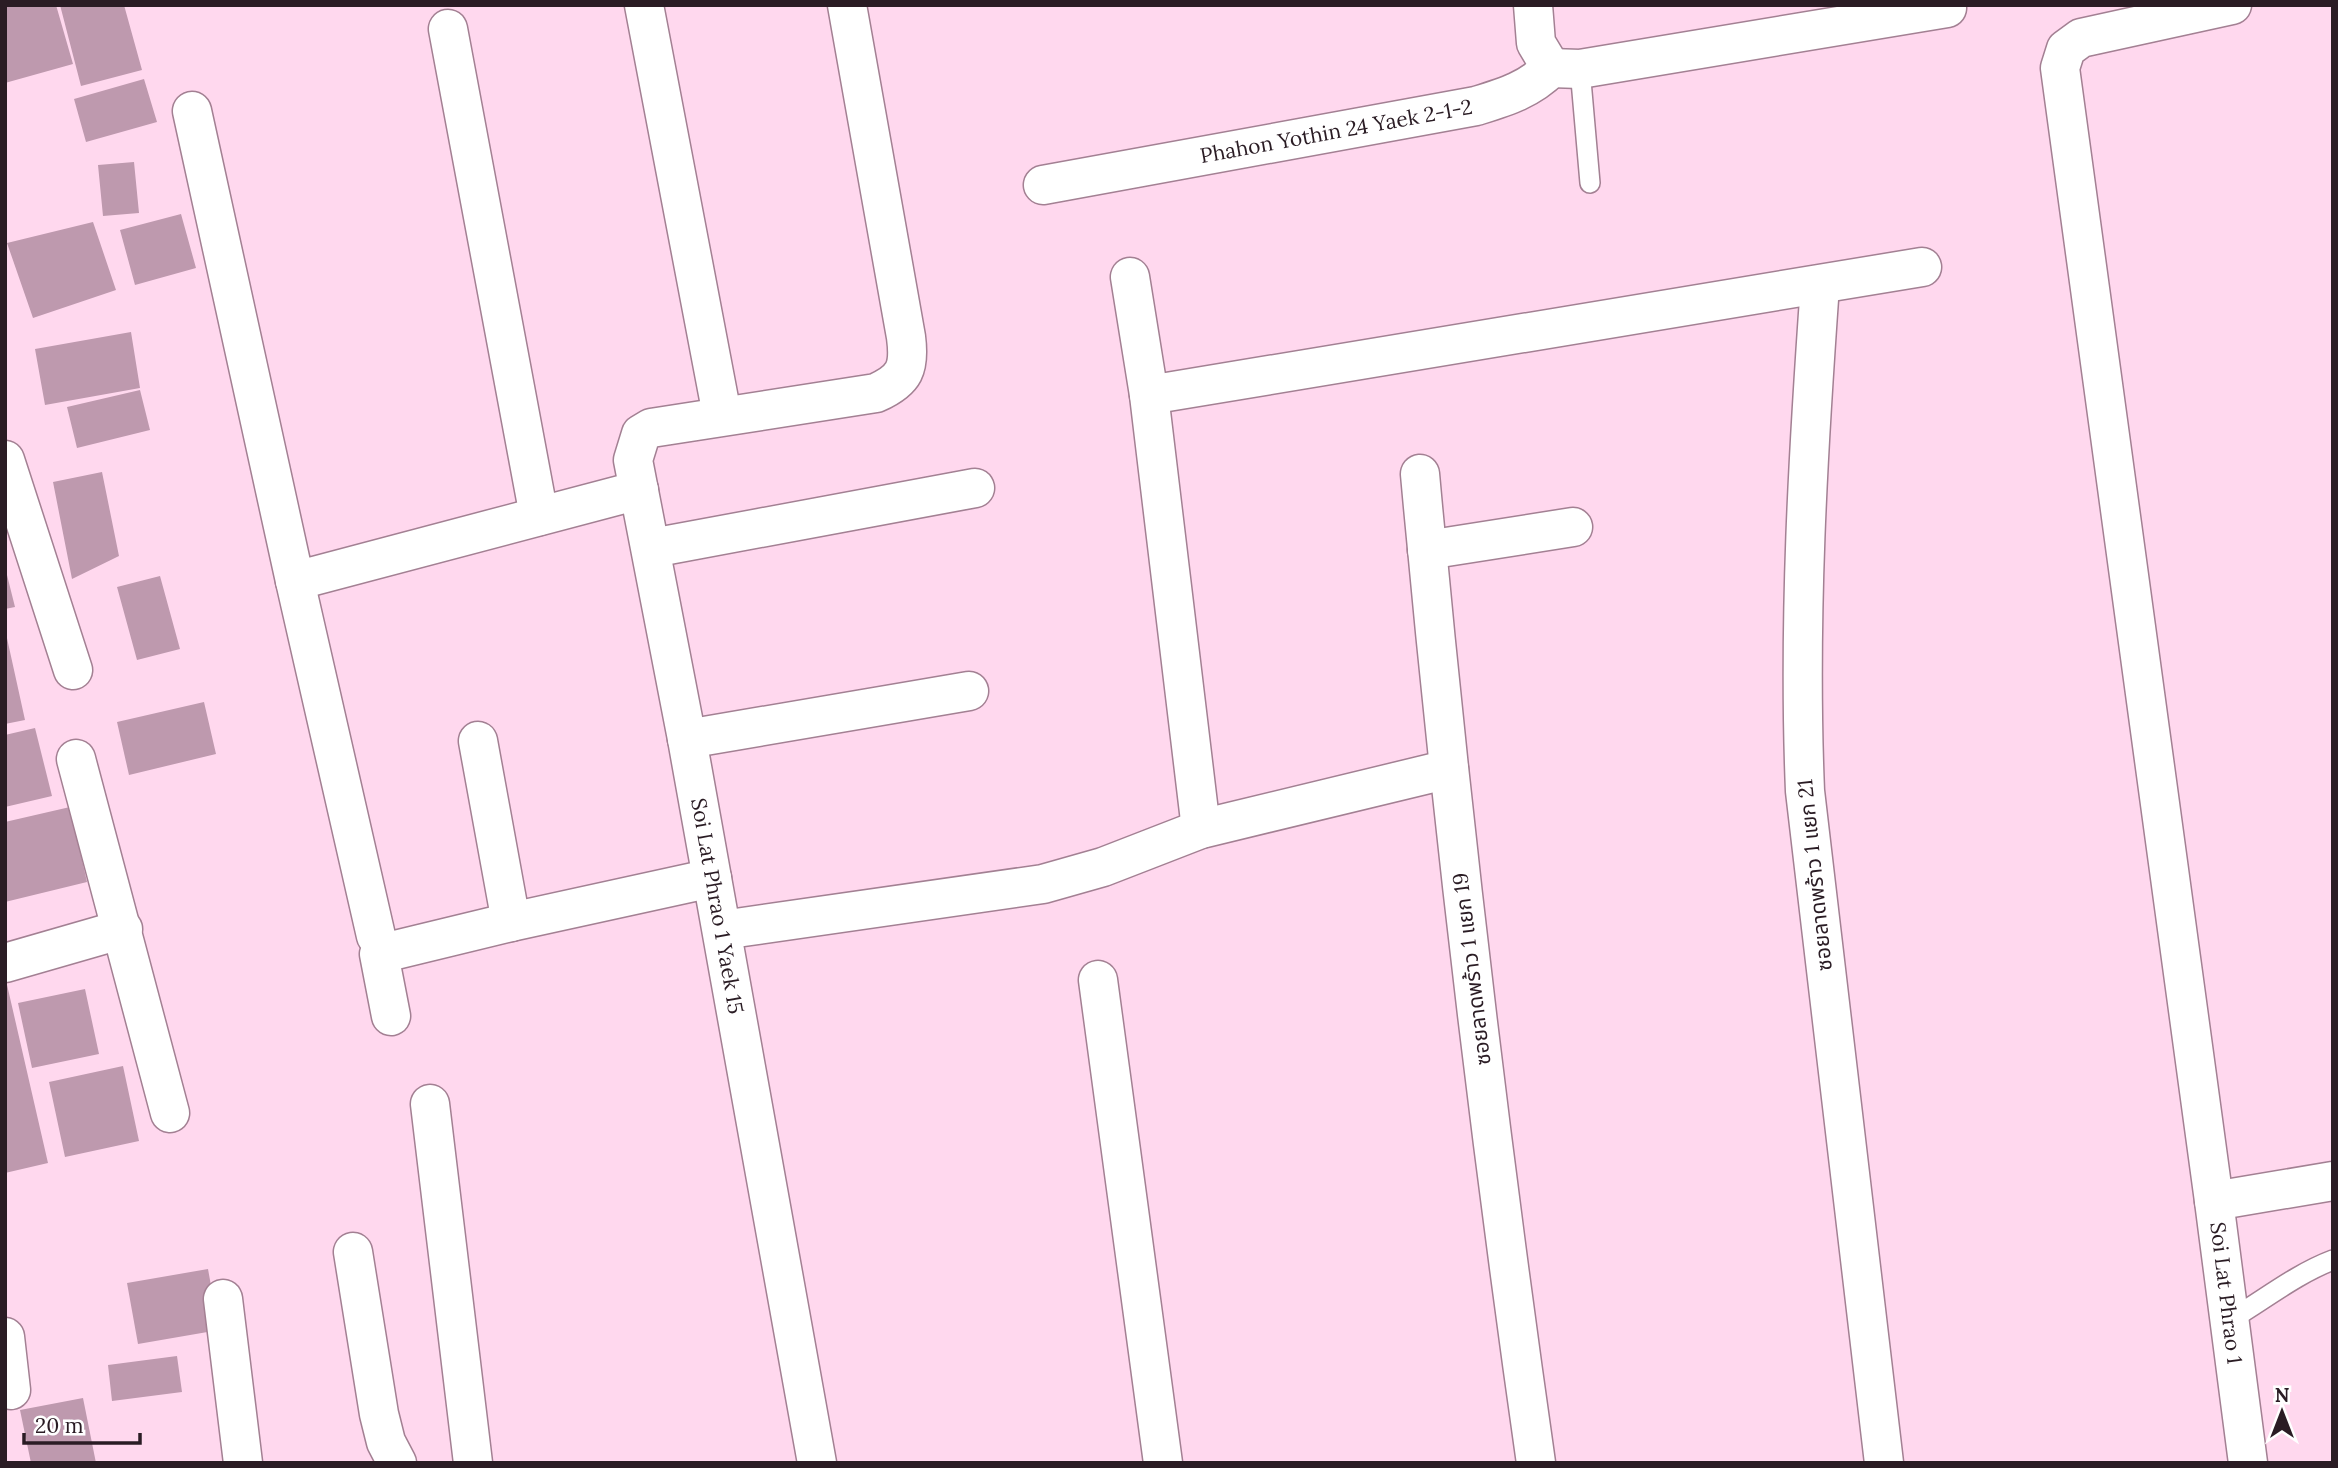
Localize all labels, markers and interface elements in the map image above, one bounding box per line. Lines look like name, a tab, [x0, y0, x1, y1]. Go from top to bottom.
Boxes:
street label: Phahon Yothin 24 Yaek 2-1-2	[1198, 93, 1474, 169]
street label: ซอยลาดพร้าว 1 แยก 21	[1791, 778, 1838, 972]
street label: Soi Lat Phrao 1 Yaek 15	[685, 796, 750, 1016]
street label: ซอยลาดพร้าว 1 แยก 19	[1446, 871, 1497, 1067]
street label: Soi Lat Phrao 1	[2204, 1220, 2249, 1366]
north arrow	[2247, 1377, 2317, 1447]
text: N	[2275, 1383, 2290, 1407]
scale bar	[24, 1402, 140, 1446]
text: 20 m	[35, 1412, 84, 1439]

